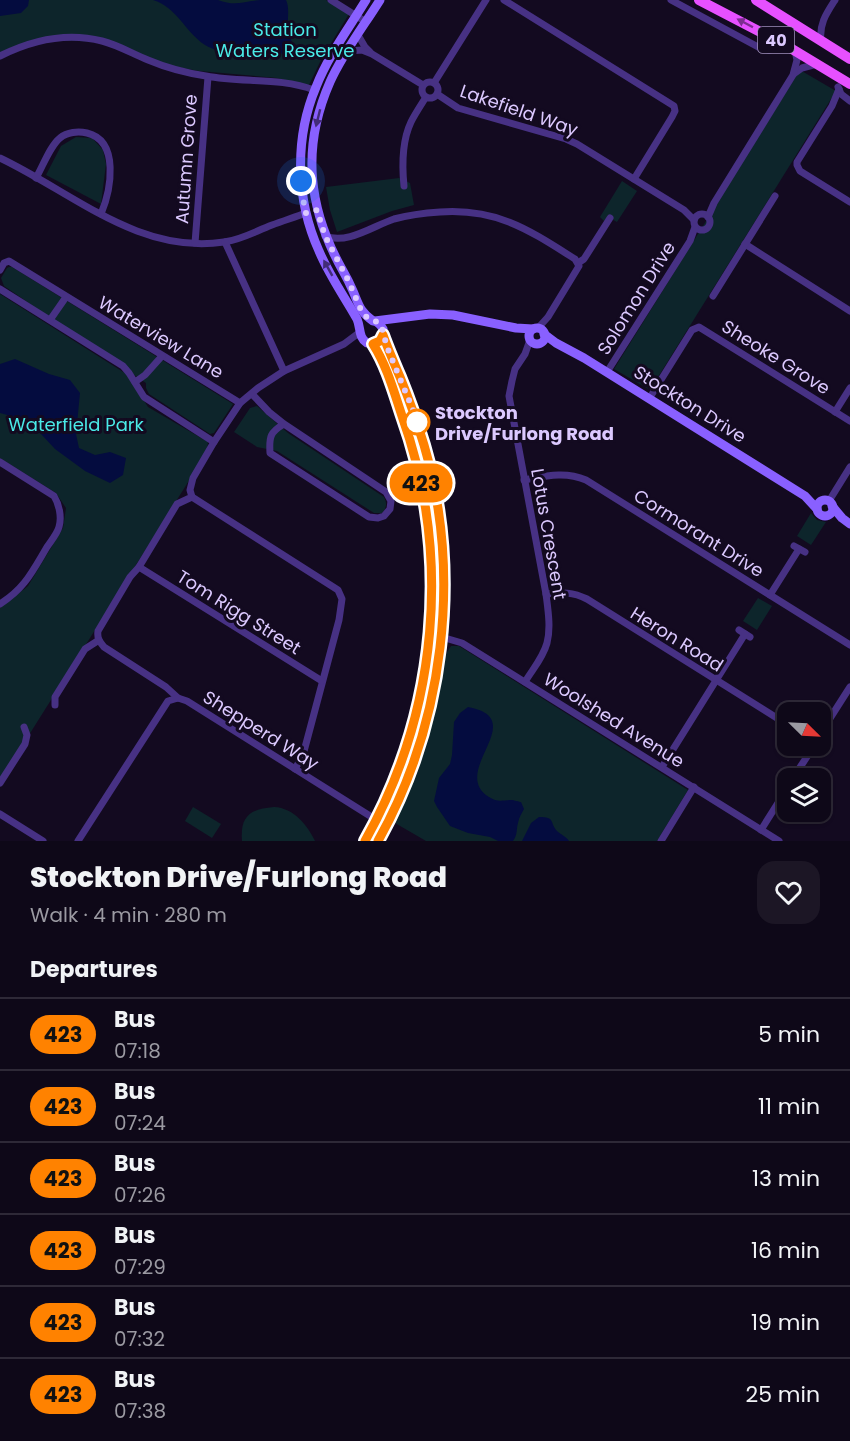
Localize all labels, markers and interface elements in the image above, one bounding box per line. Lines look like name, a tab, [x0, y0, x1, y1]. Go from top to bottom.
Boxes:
park label: Station Waters Reserve	[216, 17, 355, 63]
one-way arrow	[736, 19, 754, 29]
road number: 40	[758, 27, 794, 53]
street label: Lakefield Way	[457, 78, 581, 142]
street label: Autumn Grove	[169, 93, 203, 225]
one-way arrow	[313, 108, 323, 127]
your location	[286, 166, 316, 196]
street label: Solomon Drive	[591, 236, 681, 360]
one-way arrow	[323, 259, 333, 276]
street label: Waterview Lane	[94, 290, 228, 384]
street label: Sheoke Grove	[717, 314, 835, 400]
street label: Stockton Drive	[629, 359, 751, 449]
place label: Stockton Drive/Furlong Road	[435, 400, 614, 446]
marker: Stockton Drive/Furlong Road	[404, 409, 430, 435]
park label: Waterfield Park	[8, 412, 145, 437]
line badge: 423	[386, 464, 456, 502]
street label: Lotus Crescent	[525, 466, 573, 602]
text: 423	[402, 469, 440, 498]
street label: Cormorant Drive	[629, 483, 769, 583]
street label: Tom Rigg Street	[172, 564, 306, 660]
street label: Heron Road	[626, 601, 728, 677]
street label: Woolshed Avenue	[539, 667, 689, 773]
street label: Shepperd Way	[198, 684, 324, 776]
north arrow	[777, 702, 831, 756]
map controls	[777, 702, 831, 822]
button: layers	[777, 768, 831, 822]
text: Stockton Drive/Furlong Road	[30, 858, 447, 897]
button: heart	[757, 861, 820, 924]
text: Walk · 4 min · 280 m	[30, 901, 227, 929]
text: Departures	[30, 954, 158, 985]
text: Bus	[114, 1004, 156, 1035]
text: 5 min	[758, 1019, 820, 1050]
text: 423	[44, 1020, 82, 1049]
text: 07:18	[114, 1037, 161, 1065]
text: Bus	[114, 1076, 156, 1107]
text: 11 min	[758, 1091, 820, 1122]
text: 423	[44, 1092, 82, 1121]
text: 07:24	[114, 1109, 166, 1137]
text: Bus	[114, 1148, 156, 1179]
text: 13 min	[752, 1163, 820, 1194]
text: 423	[44, 1164, 82, 1193]
text: 07:26	[114, 1181, 166, 1209]
text: Bus	[114, 1220, 156, 1251]
text: 16 min	[751, 1235, 820, 1266]
text: 423	[44, 1236, 82, 1265]
text: 07:29	[114, 1253, 166, 1281]
text: Bus	[114, 1292, 156, 1323]
text: 19 min	[751, 1307, 820, 1338]
text: 423	[44, 1308, 82, 1337]
text: 07:32	[114, 1325, 165, 1353]
text: Bus	[114, 1364, 156, 1395]
text: 25 min	[746, 1379, 820, 1410]
text: 423	[44, 1380, 82, 1409]
text: 07:38	[114, 1397, 166, 1425]

